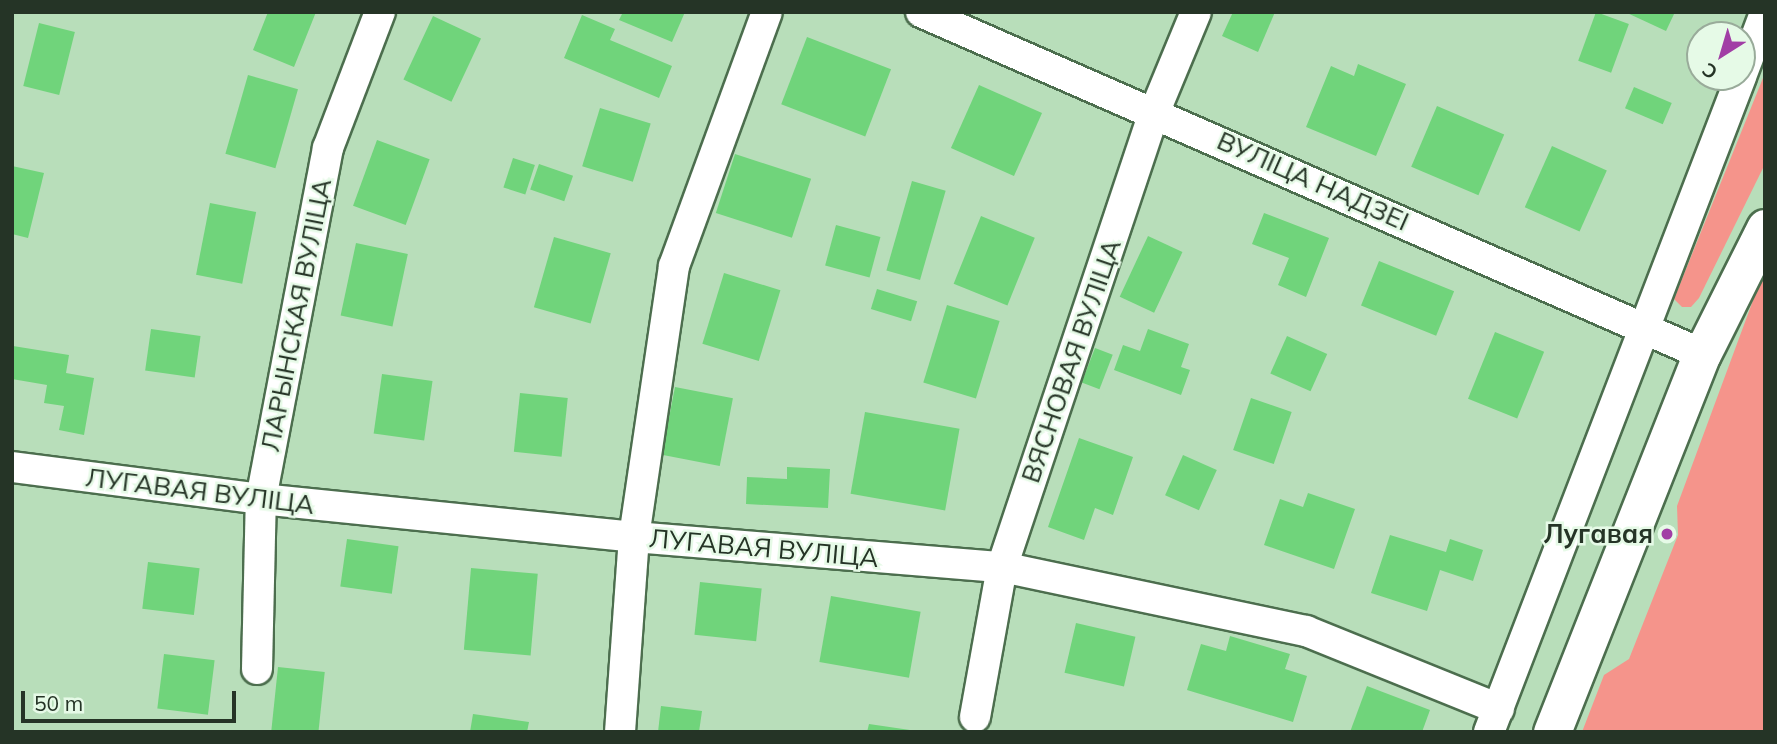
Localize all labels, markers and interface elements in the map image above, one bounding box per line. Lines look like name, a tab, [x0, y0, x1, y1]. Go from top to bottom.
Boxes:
north arrow	[1686, 21, 1756, 91]
text: С	[1697, 58, 1722, 85]
street label: ВУЛІЦА НАДЗЕІ	[1212, 125, 1414, 237]
street label: ЛАРЫНСКАЯ ВУЛІЦА	[254, 176, 338, 454]
street label: ВЯСНОВАЯ ВУЛІЦА	[1015, 235, 1127, 487]
street label: ЛУГАВАЯ ВУЛІЦА	[84, 461, 316, 521]
place label: Лугавая	[1543, 518, 1653, 550]
street label: ЛУГАВАЯ ВУЛІЦА	[648, 522, 880, 574]
marker: Лугавая	[1659, 526, 1675, 542]
scale bar	[24, 678, 240, 722]
text: 50 m	[34, 690, 83, 716]

